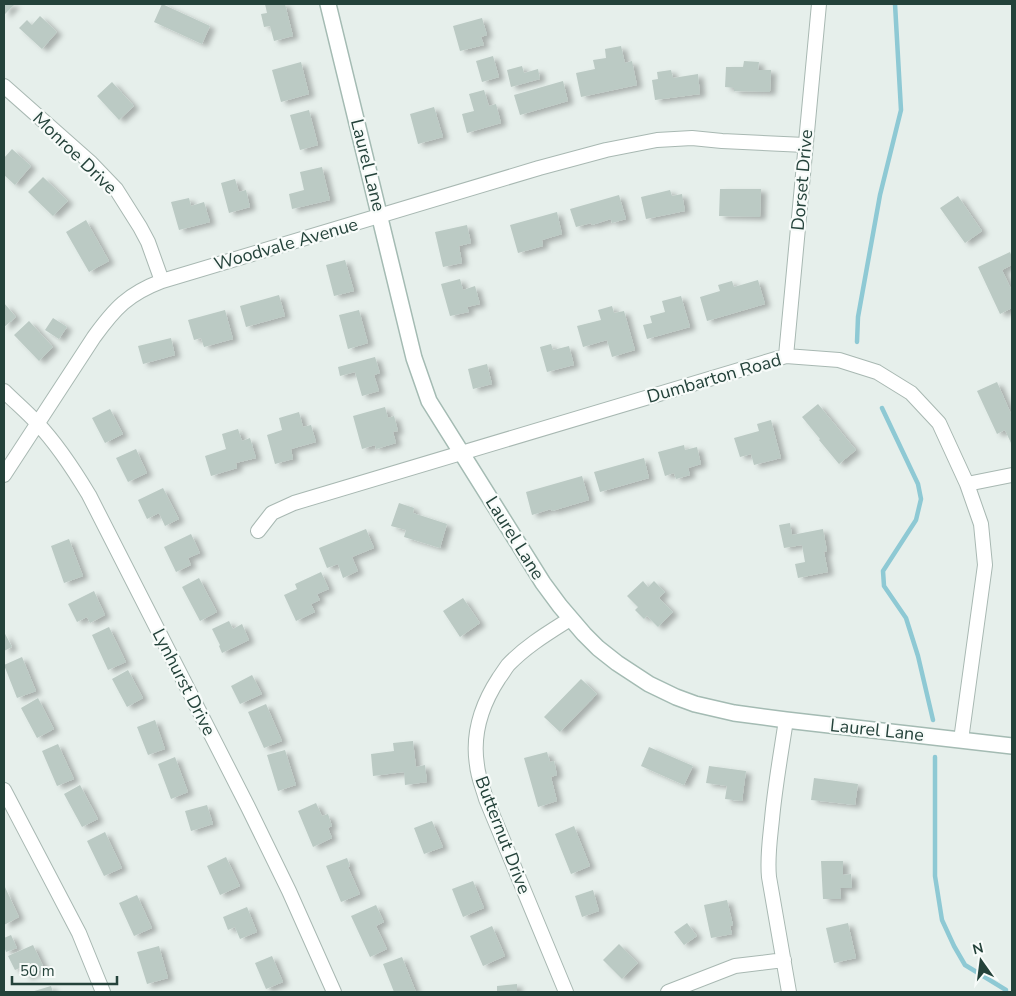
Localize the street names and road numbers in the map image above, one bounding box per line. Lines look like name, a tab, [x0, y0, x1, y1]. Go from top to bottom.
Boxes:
street label: Monroe Drive	[28, 107, 122, 199]
street label: Laurel Lane	[345, 116, 391, 214]
street label: Dorset Drive	[786, 128, 818, 232]
street label: Woodvale Avenue	[211, 212, 361, 276]
street label: Dumbarton Road	[644, 347, 784, 409]
street label: Laurel Lane	[480, 492, 550, 584]
street label: Lynhurst Drive	[147, 624, 221, 740]
street label: Laurel Lane	[829, 713, 925, 747]
street label: Butternut Drive	[469, 773, 537, 897]

